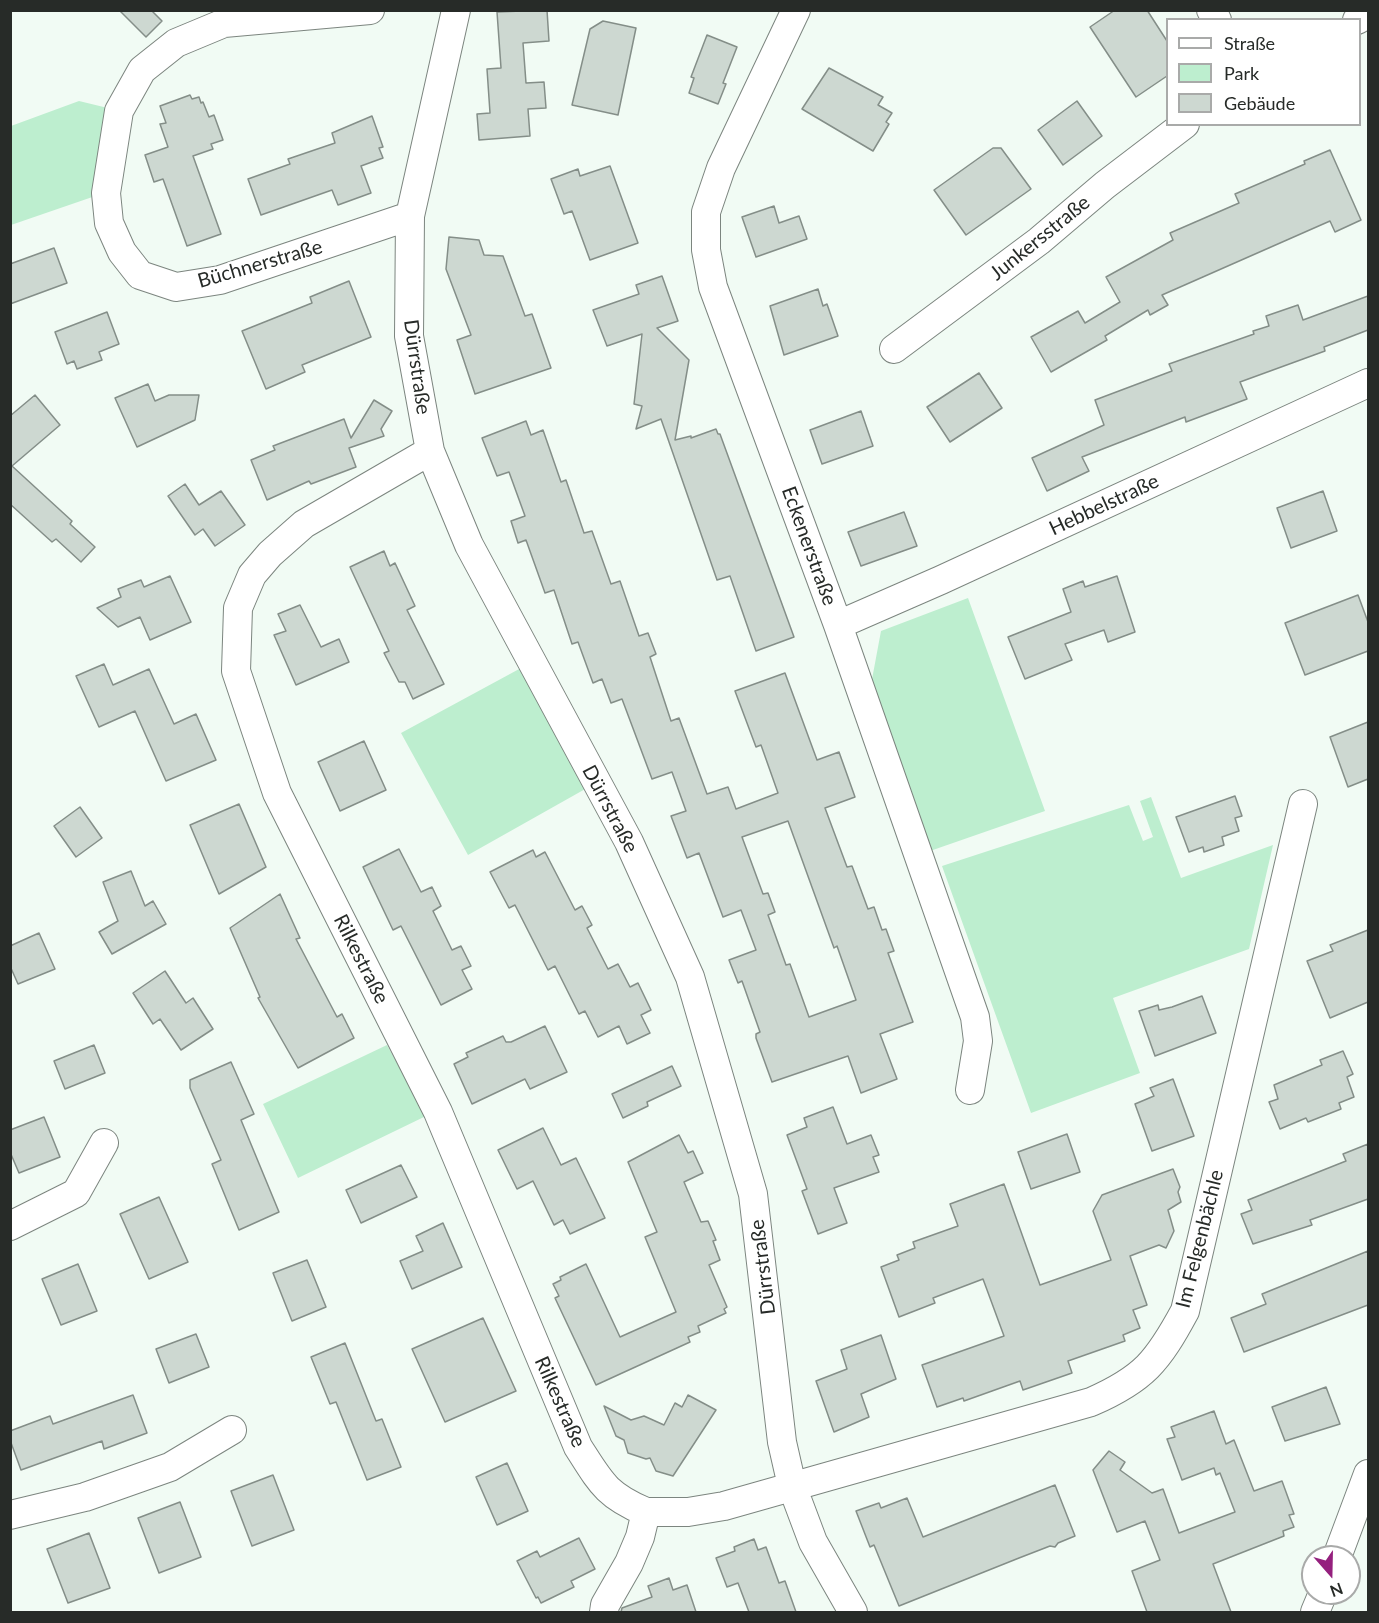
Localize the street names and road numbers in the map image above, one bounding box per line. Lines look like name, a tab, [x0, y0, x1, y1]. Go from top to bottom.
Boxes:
street label: Junkersstraße	[985, 190, 1095, 286]
street label: Büchnerstraße	[195, 235, 325, 293]
street label: Dürrstraße	[398, 318, 436, 416]
street label: Hebbelstraße	[1045, 469, 1163, 541]
street label: Eckenerstraße	[776, 483, 842, 609]
street label: Dürrstraße	[577, 761, 643, 857]
street label: Rilkestraße	[328, 910, 394, 1008]
street label: Im Felgenbächle	[1171, 1167, 1229, 1311]
street label: Dürrstraße	[745, 1218, 781, 1316]
street label: Rilkestraße	[529, 1353, 591, 1451]

